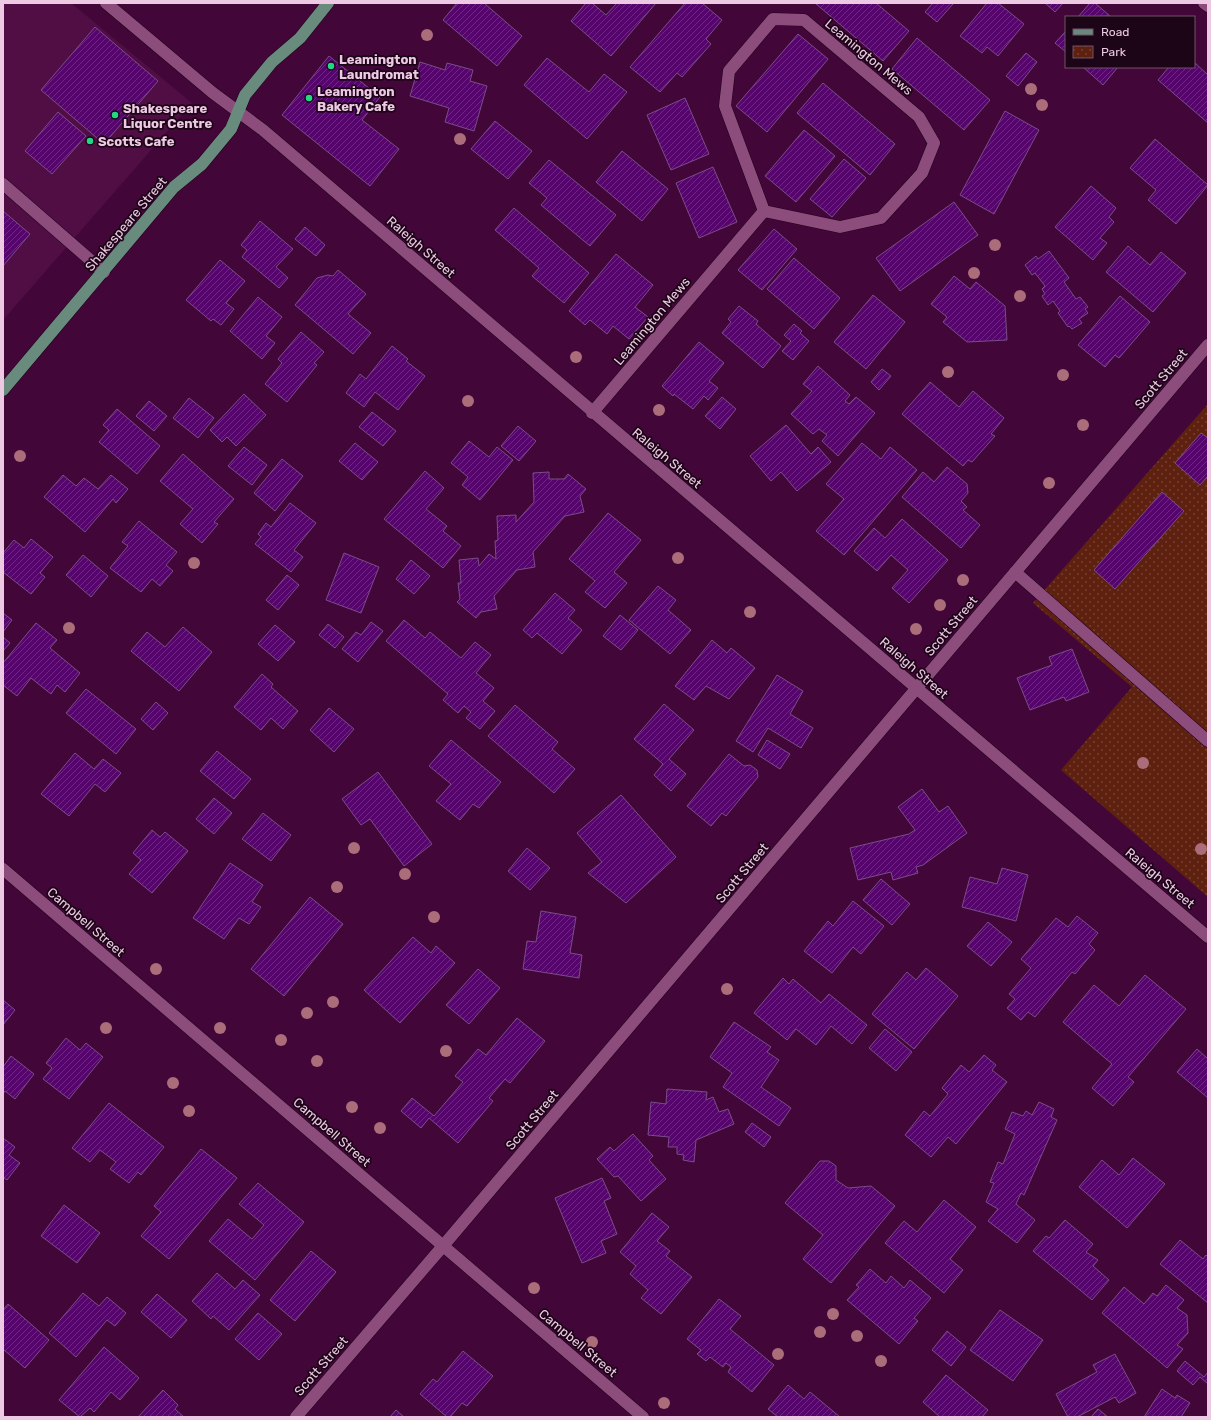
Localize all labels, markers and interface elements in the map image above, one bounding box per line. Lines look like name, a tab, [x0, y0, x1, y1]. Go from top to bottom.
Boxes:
street label: Leamington Mews	[821, 16, 916, 99]
legend	[1065, 16, 1195, 68]
text: Road	[1101, 25, 1129, 39]
text: Park	[1101, 45, 1127, 59]
place label: Leamington Laundromat	[339, 52, 419, 82]
marker: Leamington Laundromat	[326, 61, 336, 71]
place label: Leamington Bakery Cafe	[317, 84, 395, 114]
marker: Leamington Bakery Cafe	[304, 93, 314, 103]
place label: Shakespeare Liquor Centre	[123, 101, 212, 131]
marker: Shakespeare Liquor Centre	[110, 110, 120, 120]
place label: Scotts Cafe	[98, 134, 175, 149]
marker: Scotts Cafe	[85, 136, 95, 146]
street label: Shakespeare Street	[82, 174, 170, 274]
street label: Raleigh Street	[383, 213, 458, 282]
street label: Leamington Mews	[611, 274, 694, 369]
street label: Scott Street	[1132, 346, 1190, 412]
street label: Raleigh Street	[629, 425, 705, 492]
street label: Scott Street	[922, 593, 980, 659]
street label: Raleigh Street	[876, 634, 951, 703]
street label: Scott Street	[713, 840, 771, 906]
street label: Raleigh Street	[1122, 845, 1198, 912]
street label: Campbell Street	[44, 884, 128, 960]
street label: Scott Street	[503, 1087, 561, 1153]
street label: Campbell Street	[290, 1094, 374, 1170]
street label: Campbell Street	[536, 1306, 620, 1380]
street label: Scott Street	[291, 1333, 351, 1399]

